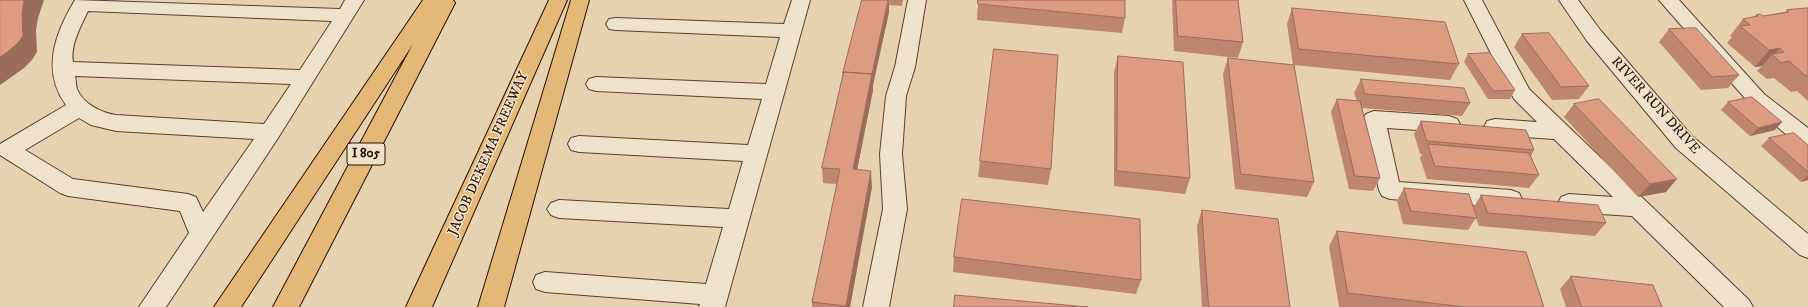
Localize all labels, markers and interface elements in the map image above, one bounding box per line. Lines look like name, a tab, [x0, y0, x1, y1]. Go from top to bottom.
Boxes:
street label: RIVER RUN DRIVE	[1607, 54, 1703, 158]
street label: JACOB DEKEMA FREEWAY	[445, 70, 533, 238]
road number: I 805	[347, 143, 385, 165]

